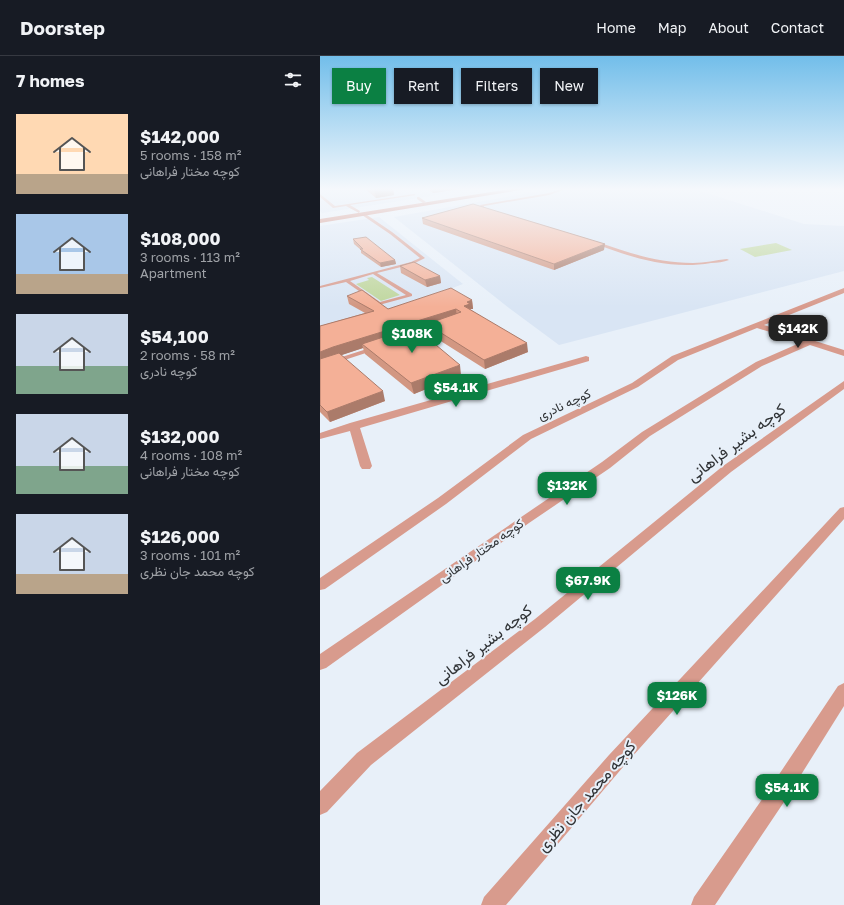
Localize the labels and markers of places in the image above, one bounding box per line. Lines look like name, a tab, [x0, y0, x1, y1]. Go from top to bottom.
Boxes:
pin: $142K	[770, 315, 826, 349]
pin: $108K	[384, 320, 440, 354]
pin: $54.1K	[423, 374, 489, 408]
pin: $132K	[539, 472, 595, 506]
pin: $67.9K	[555, 567, 621, 601]
pin: $126K	[649, 682, 705, 716]
pin: $54.1K	[754, 774, 820, 808]

